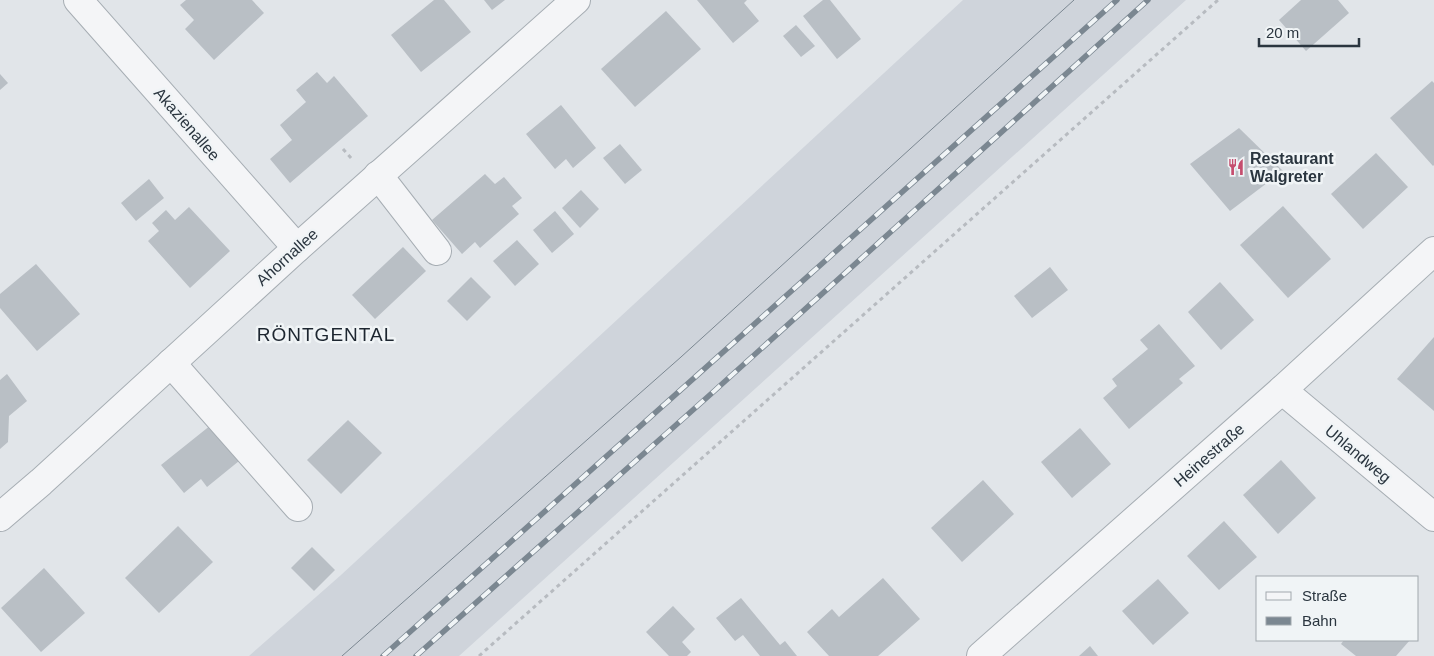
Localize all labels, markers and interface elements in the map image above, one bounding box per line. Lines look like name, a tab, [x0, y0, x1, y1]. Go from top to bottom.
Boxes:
scale bar	[1259, 15, 1359, 47]
text: 20 m	[1266, 24, 1299, 41]
street label: Akazienallee	[151, 84, 223, 164]
place label: Restaurant Walgreter	[1250, 150, 1334, 185]
restaurant icon: Restaurant Walgreter	[1226, 157, 1246, 177]
street label: Ahornallee	[253, 225, 321, 289]
district label: RÖNTGENTAL	[257, 324, 395, 345]
street label: Heinestraße	[1171, 420, 1248, 490]
street label: Uhlandweg	[1322, 422, 1394, 486]
legend	[1256, 576, 1419, 641]
text: Straße	[1302, 587, 1347, 604]
text: Bahn	[1302, 612, 1337, 629]

